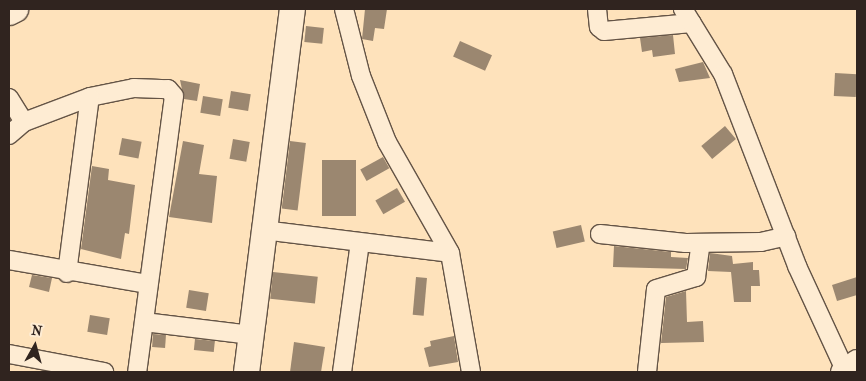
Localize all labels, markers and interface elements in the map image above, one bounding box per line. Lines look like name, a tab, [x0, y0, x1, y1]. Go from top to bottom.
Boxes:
north arrow	[10, 321, 60, 371]
text: N	[31, 322, 43, 340]

